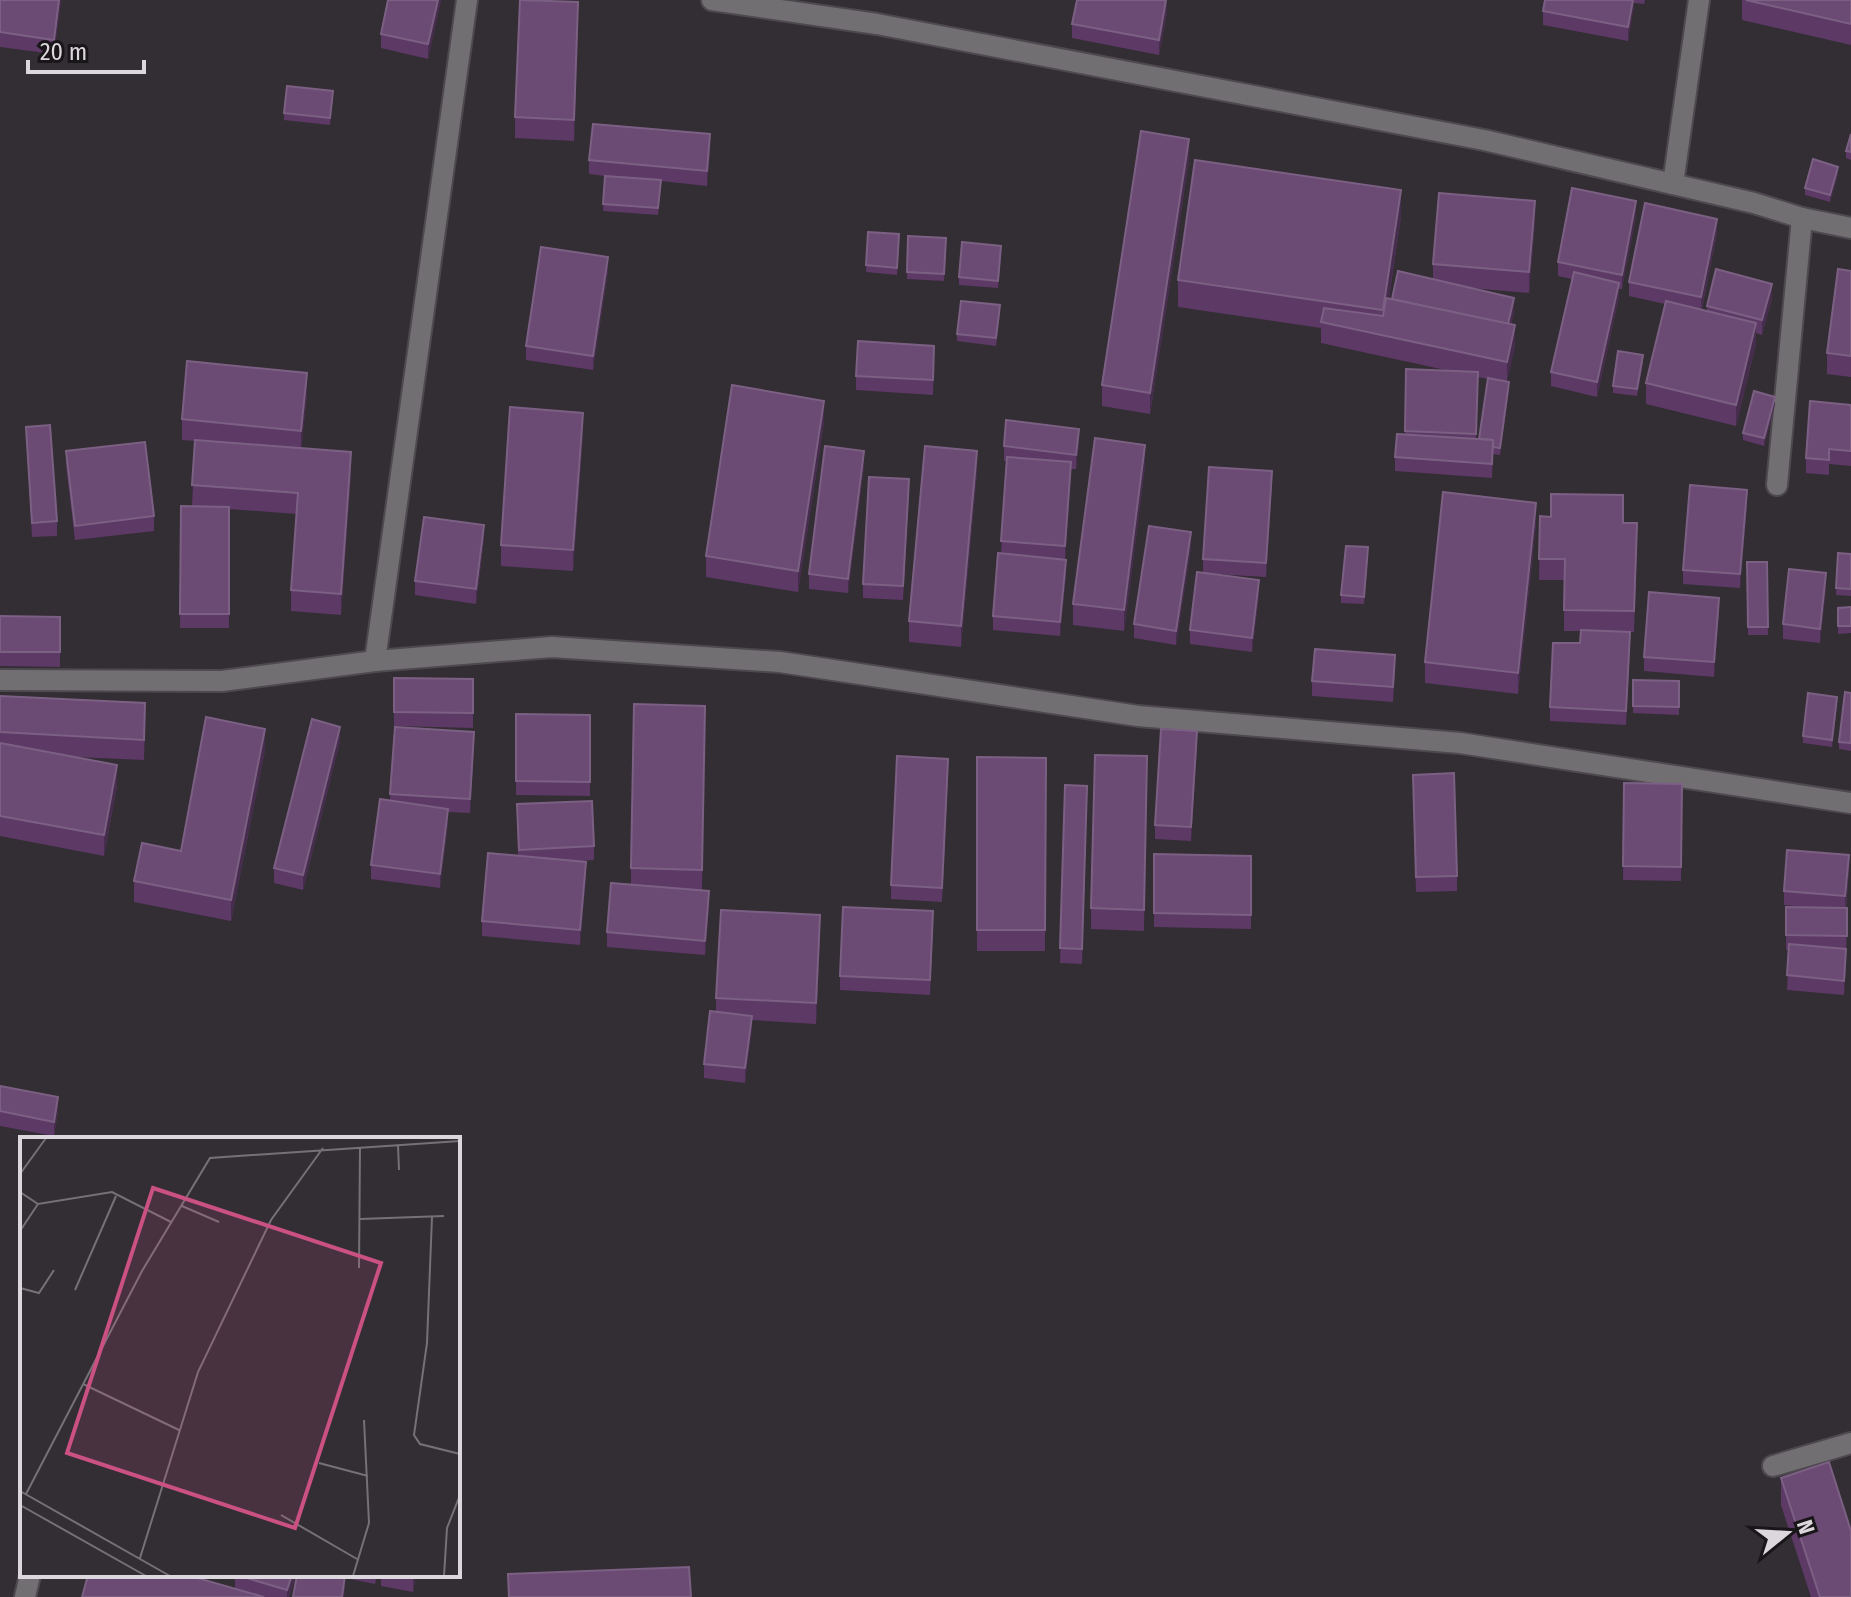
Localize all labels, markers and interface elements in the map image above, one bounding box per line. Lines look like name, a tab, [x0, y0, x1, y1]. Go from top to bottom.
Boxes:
scale bar	[28, 24, 144, 74]
text: 20 m	[40, 38, 87, 66]
inset map	[20, 1137, 460, 1577]
north arrow	[1747, 1493, 1827, 1573]
text: N	[1791, 1517, 1820, 1537]

